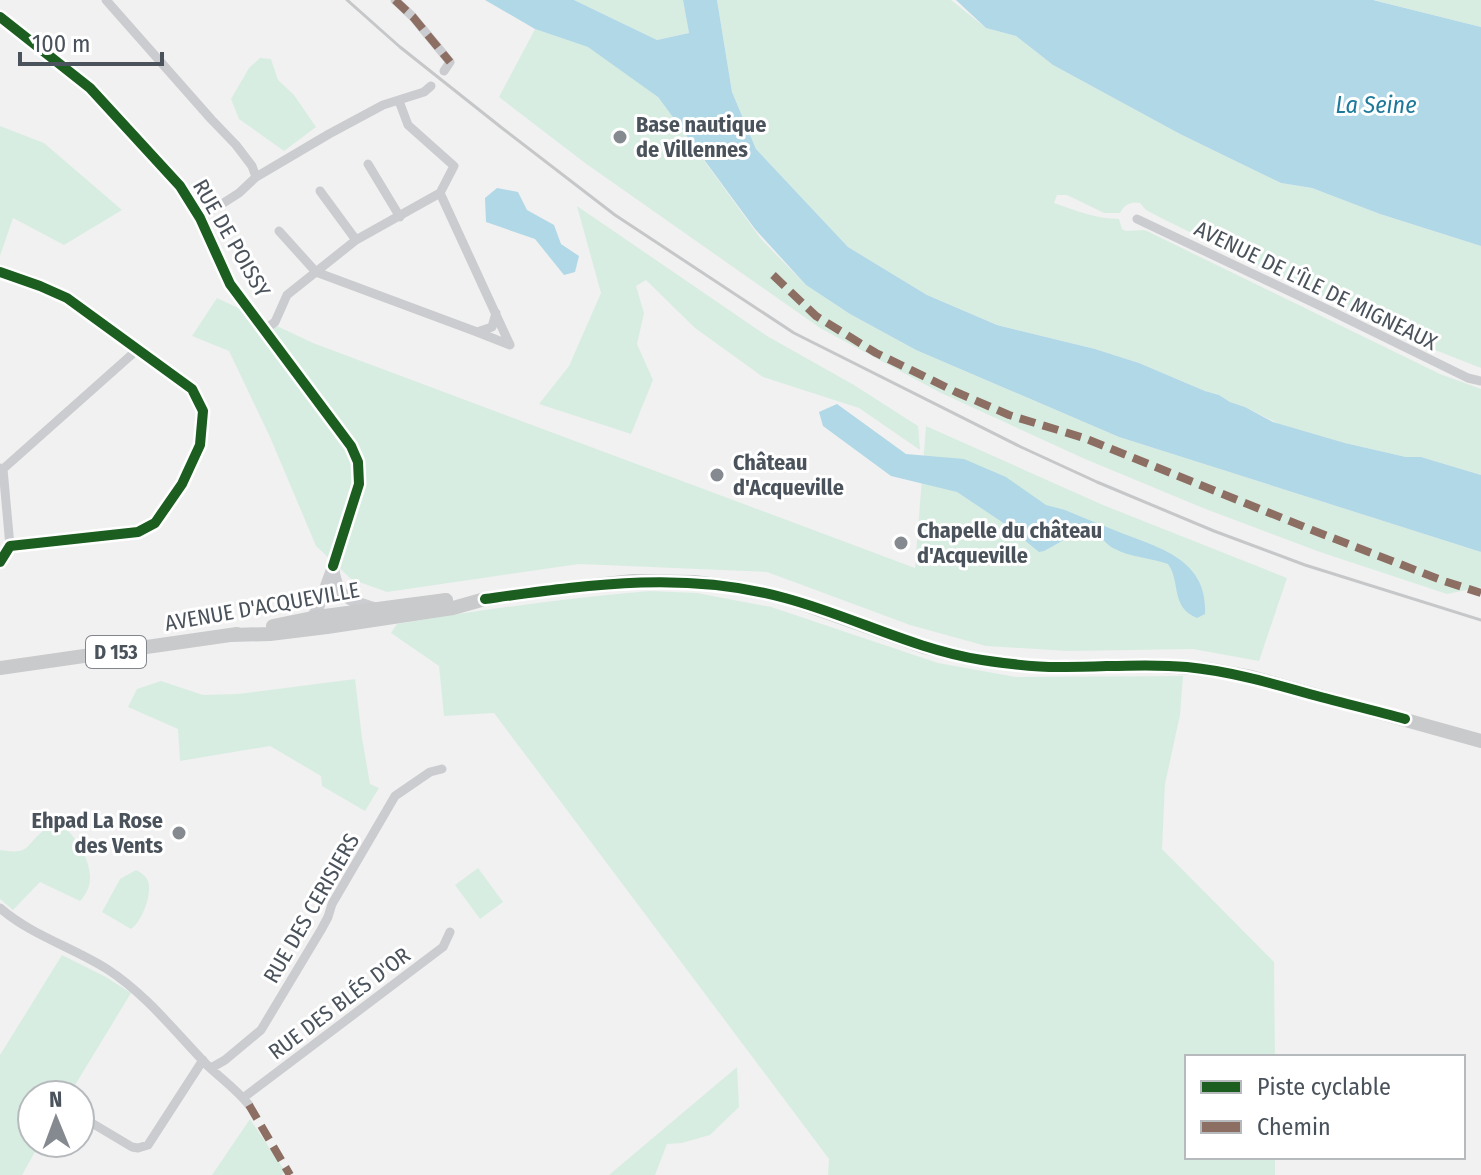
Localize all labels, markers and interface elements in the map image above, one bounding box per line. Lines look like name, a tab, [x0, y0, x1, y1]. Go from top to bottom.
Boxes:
scale bar	[20, 16, 162, 66]
text: 100 m	[32, 30, 90, 58]
water label: La Seine	[1335, 91, 1417, 119]
place label: Base nautique de Villennes	[636, 111, 766, 163]
marker: Base nautique de Villennes	[611, 128, 629, 146]
street label: RUE DE POISSY	[187, 174, 276, 302]
street label: AVENUE DE L'ÎLE DE MIGNEAUX	[1190, 215, 1442, 356]
place label: Château d'Acqueville	[733, 449, 844, 501]
marker: Château d'Acqueville	[708, 466, 726, 484]
place label: Chapelle du château d'Acqueville	[917, 517, 1102, 569]
marker: Chapelle du château d'Acqueville	[892, 534, 910, 552]
street label: AVENUE D'ACQUEVILLE	[163, 576, 361, 637]
road number: D 153	[86, 636, 146, 668]
place label: Ehpad La Rose des Vents	[32, 807, 163, 859]
marker: Ehpad La Rose des Vents	[170, 824, 188, 842]
street label: RUE DES CERISIERS	[258, 829, 365, 988]
street label: RUE DES BLÉS D'OR	[263, 941, 415, 1065]
legend	[1185, 1055, 1465, 1159]
text: Piste cyclable	[1257, 1073, 1391, 1101]
north arrow	[16, 1079, 96, 1159]
text: N	[49, 1086, 62, 1113]
text: Chemin	[1257, 1113, 1331, 1141]

